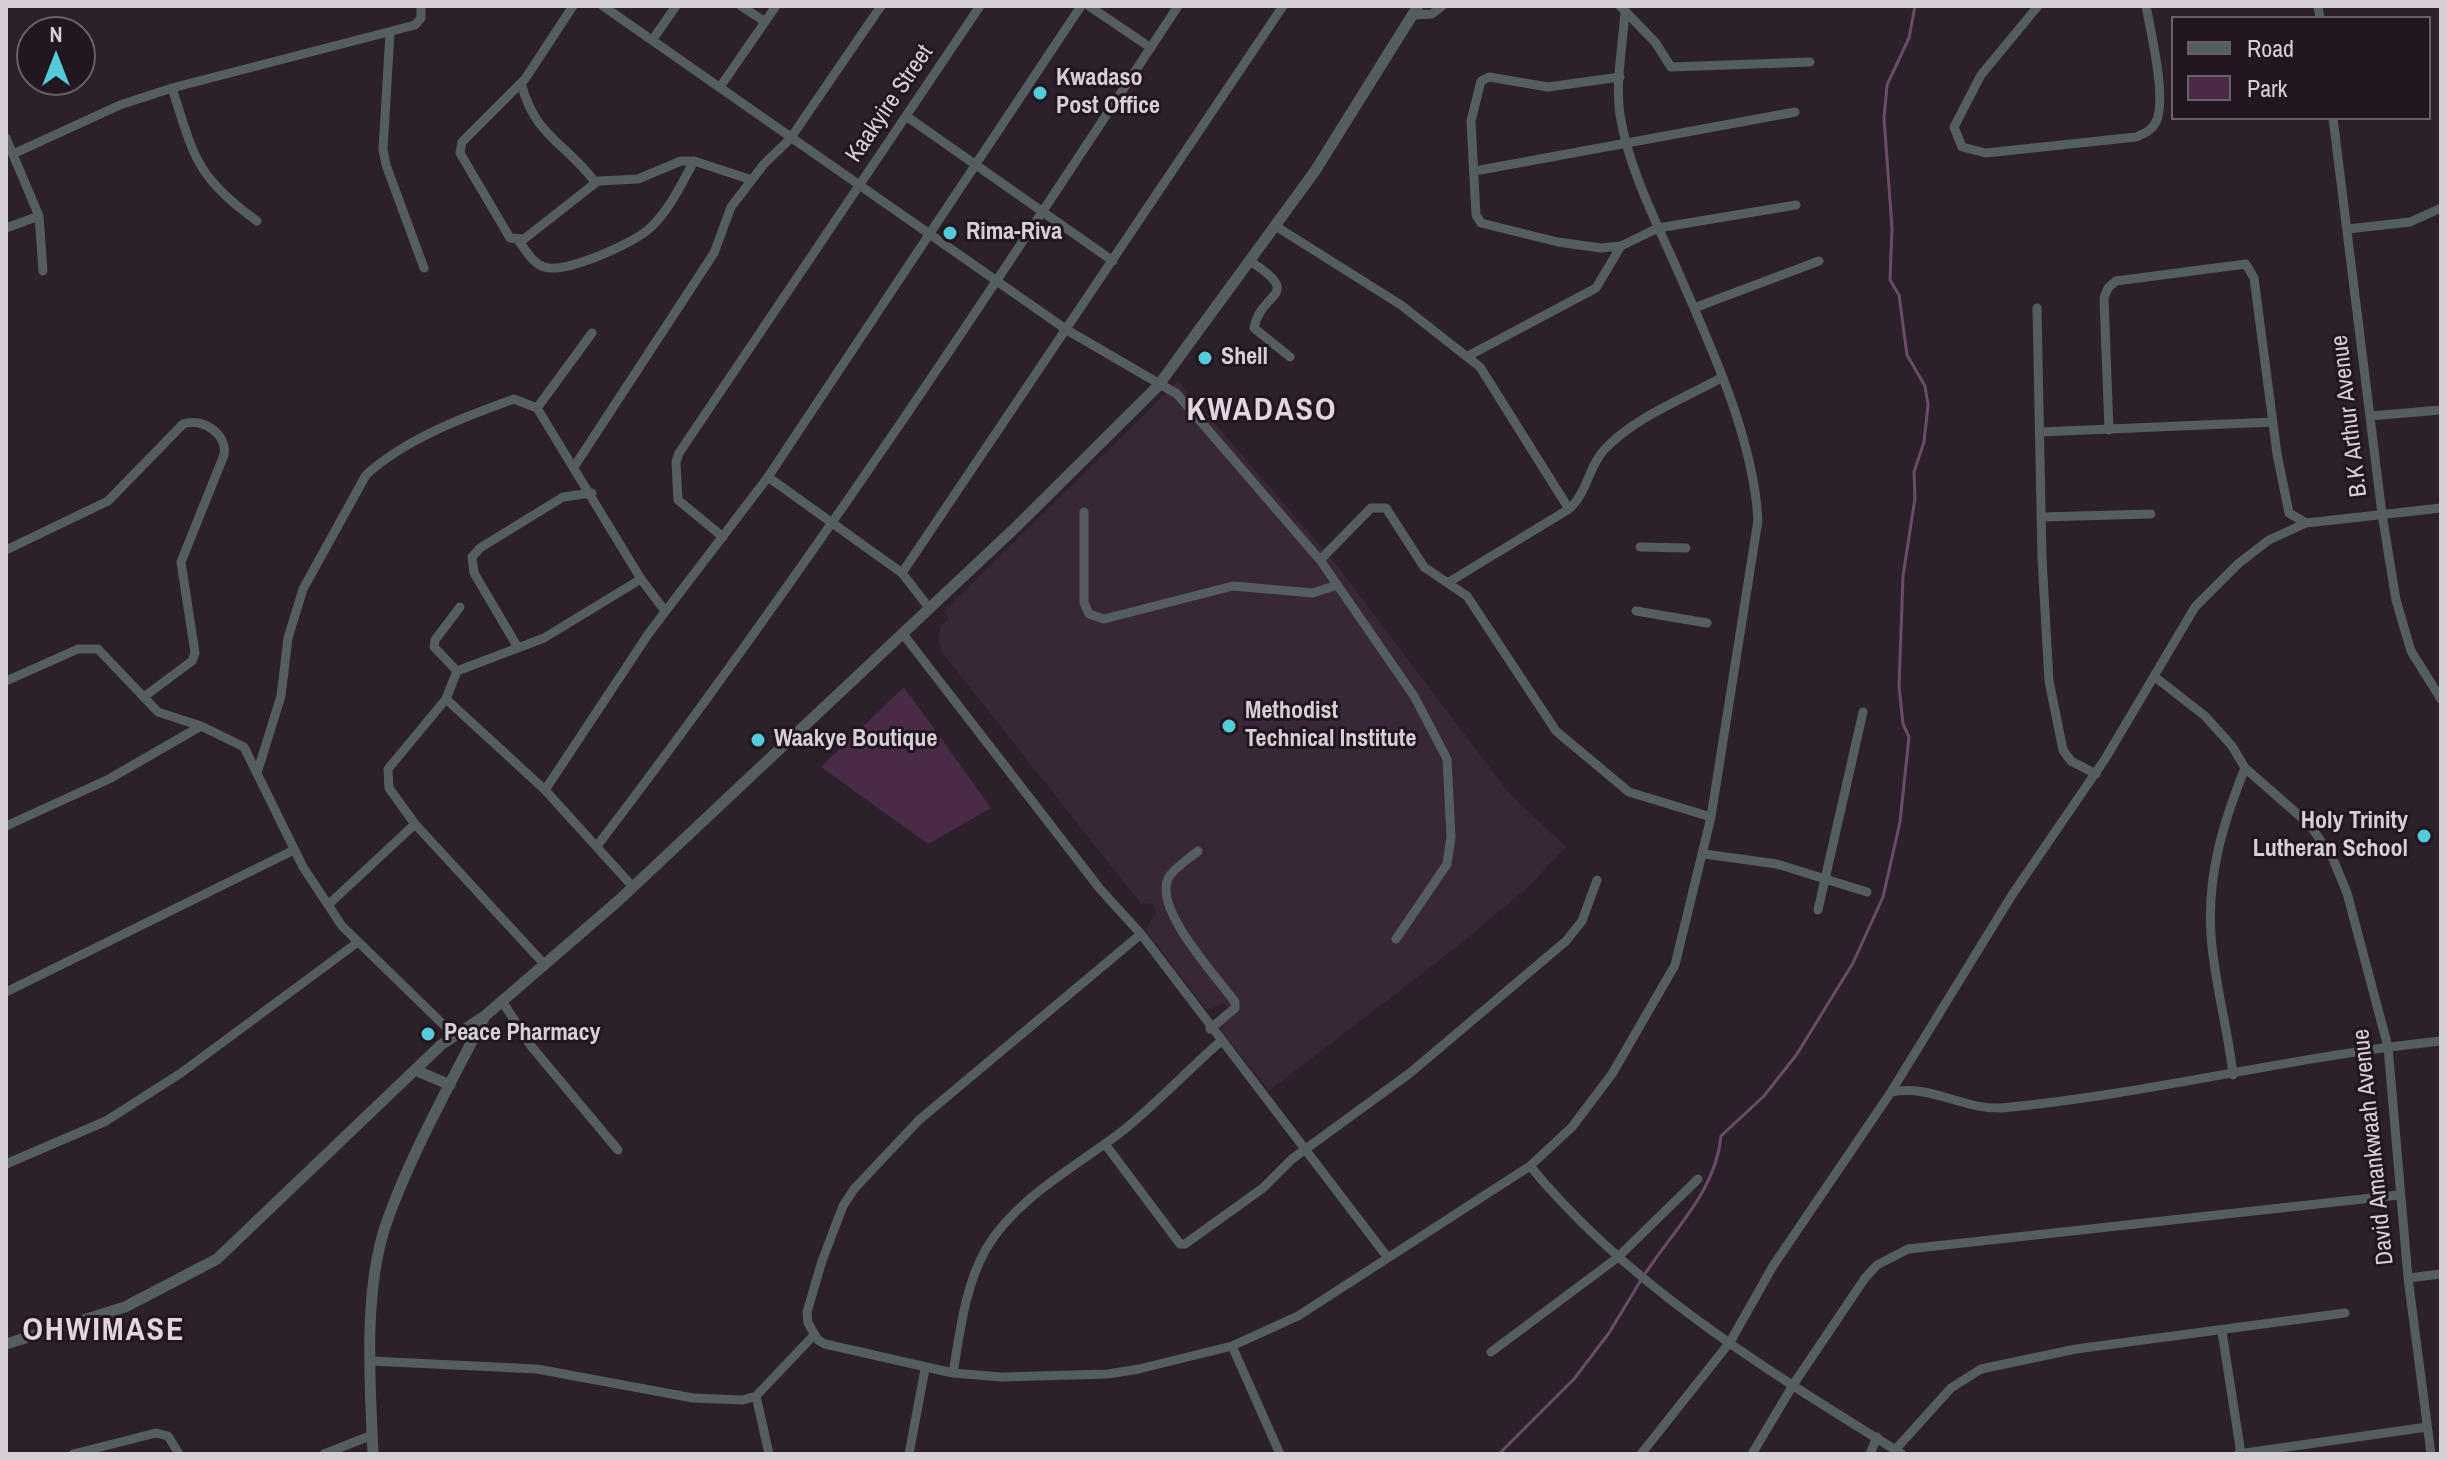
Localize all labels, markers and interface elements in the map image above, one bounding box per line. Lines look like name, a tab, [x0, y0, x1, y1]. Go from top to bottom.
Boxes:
north arrow	[16, 16, 96, 96]
legend	[2171, 16, 2431, 120]
text: N	[49, 19, 63, 49]
text: Road	[2247, 32, 2294, 64]
street label: Kaakyire Street	[840, 40, 940, 168]
place label: Kwadaso Post Office	[1056, 65, 1160, 121]
text: Park	[2247, 72, 2287, 104]
marker: Kwadaso Post Office	[1031, 84, 1049, 102]
place label: Rima-Riva	[966, 219, 1062, 247]
marker: Rima-Riva	[941, 224, 959, 242]
street label: B.K Arthur Avenue	[2326, 334, 2374, 498]
place label: Shell	[1221, 344, 1268, 372]
marker: Shell	[1196, 349, 1214, 367]
district label: KWADASO	[1186, 392, 1338, 430]
place label: Methodist Technical Institute	[1245, 698, 1416, 754]
marker: Methodist Technical Institute	[1220, 717, 1238, 735]
place label: Waakye Boutique	[774, 726, 937, 754]
marker: Waakye Boutique	[749, 731, 767, 749]
place label: Holy Trinity Lutheran School	[2253, 808, 2408, 864]
marker: Holy Trinity Lutheran School	[2415, 827, 2433, 845]
place label: Peace Pharmacy	[444, 1020, 600, 1048]
marker: Peace Pharmacy	[419, 1025, 437, 1043]
street label: David Amankwaah Avenue	[2347, 1028, 2401, 1266]
district label: OHWIMASE	[22, 1312, 186, 1350]

